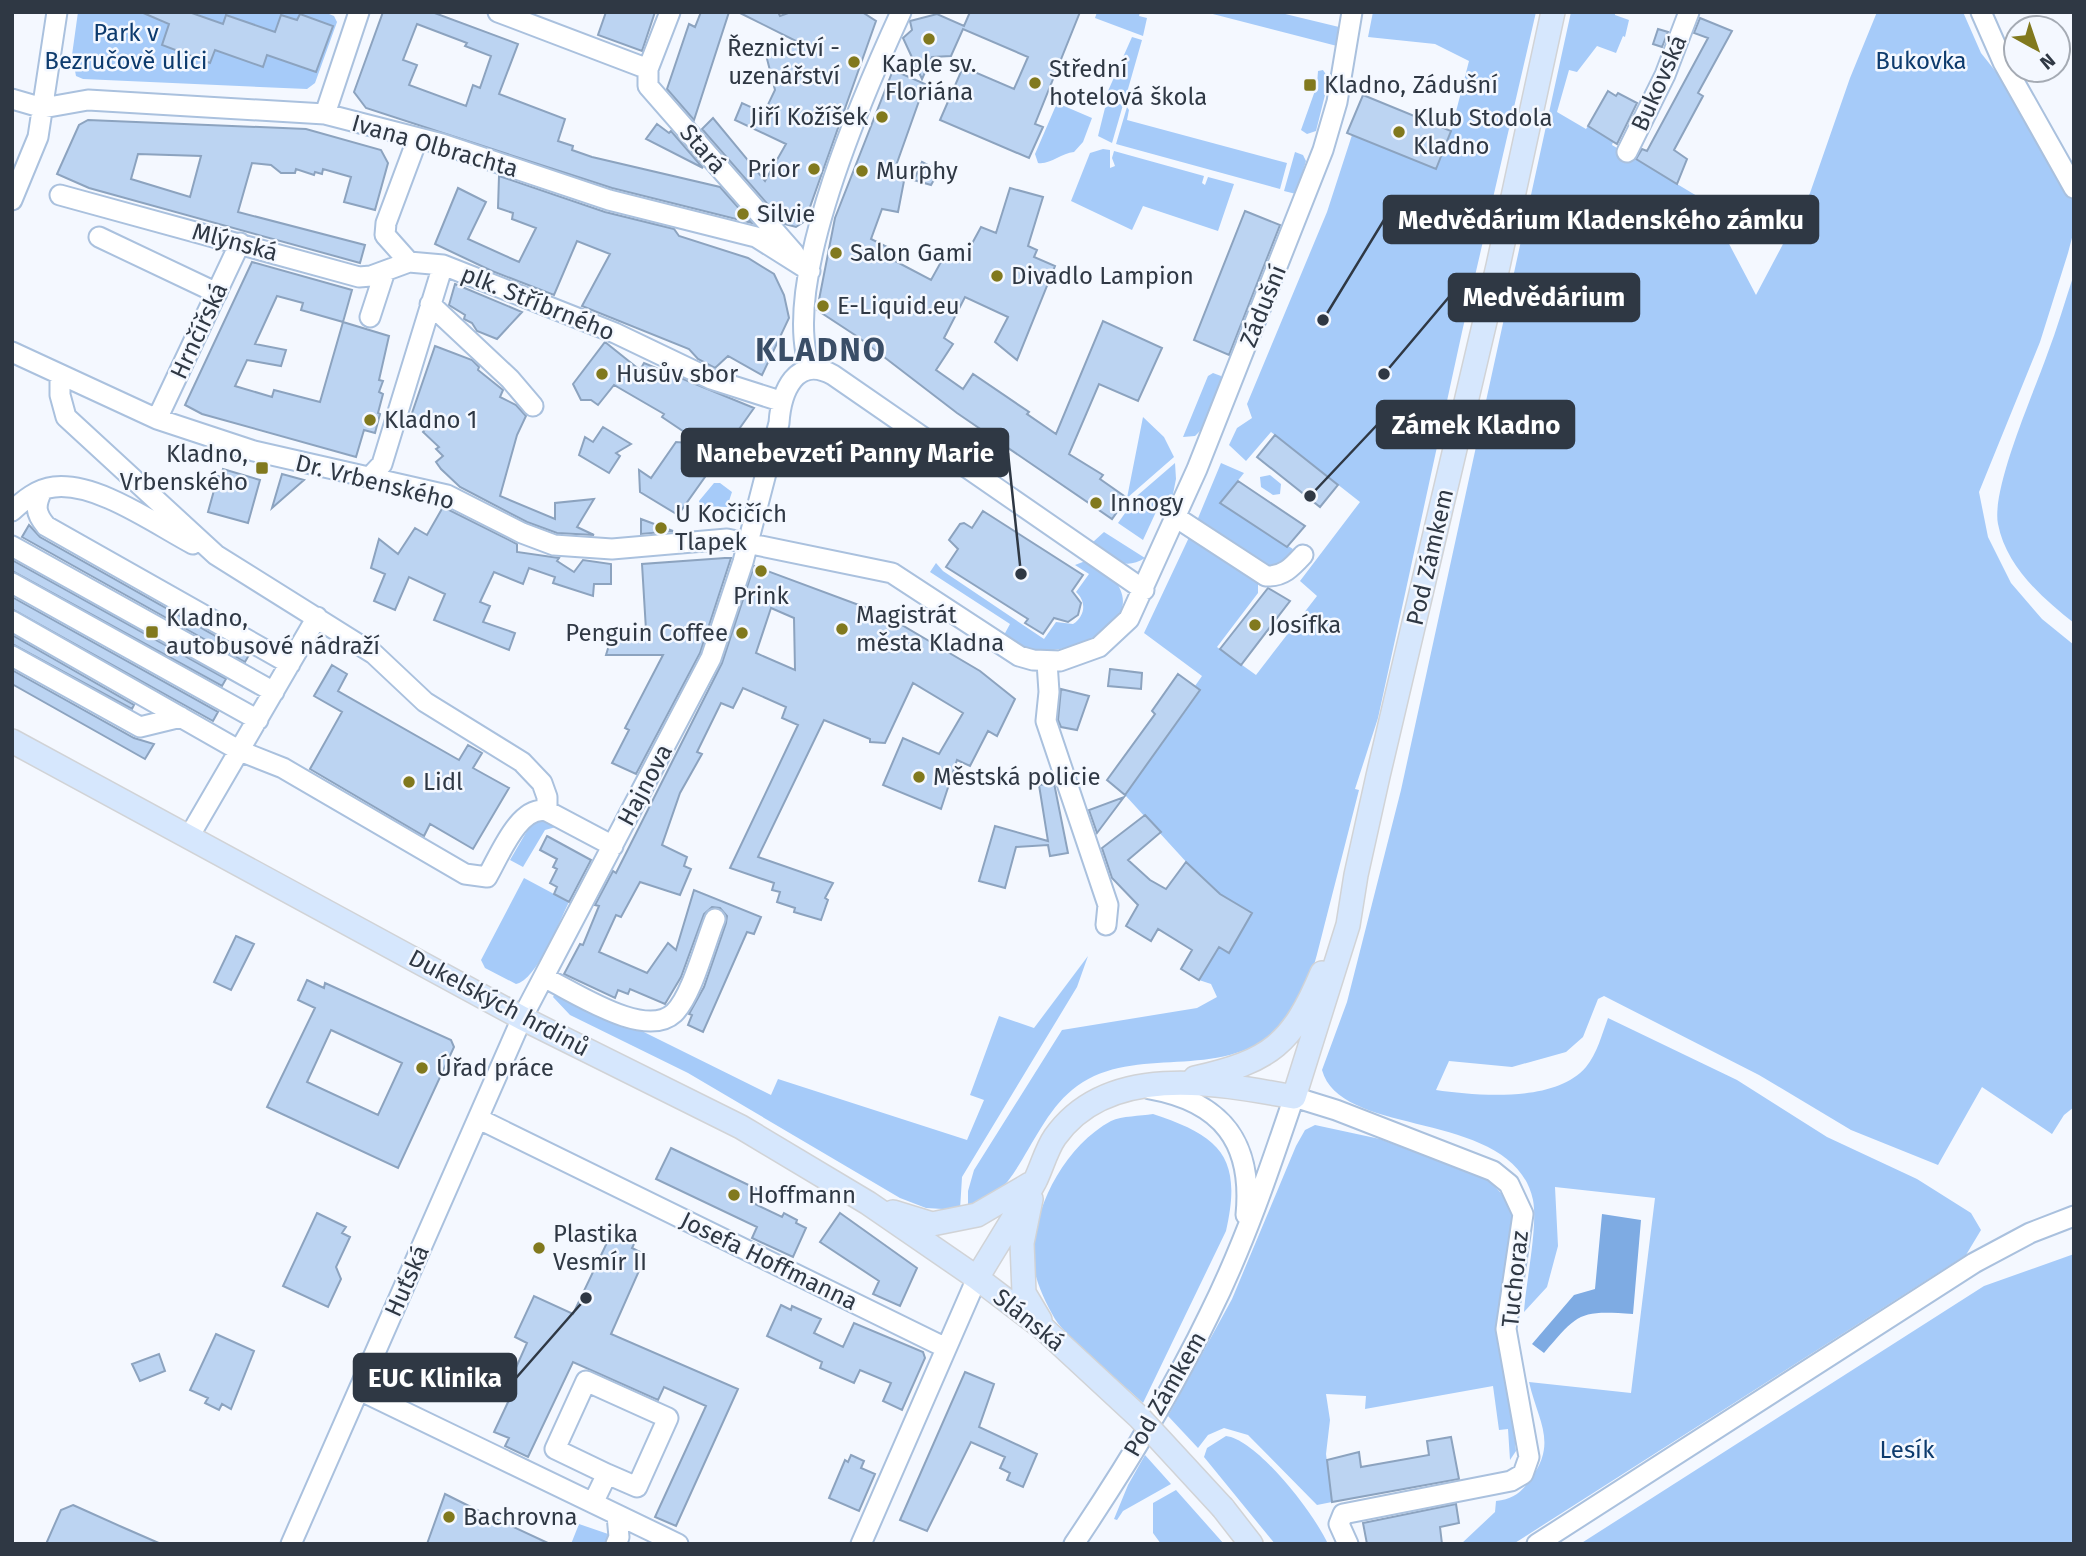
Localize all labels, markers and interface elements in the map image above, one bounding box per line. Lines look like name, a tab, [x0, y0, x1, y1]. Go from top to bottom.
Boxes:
north arrow	[2002, 14, 2072, 84]
park label: Park v Bezručově ulici	[44, 19, 208, 75]
marker: Kaple sv. Floriána	[921, 31, 937, 47]
street label: Bukovská	[1625, 31, 1693, 135]
place label: Řeznictví - uzenářství	[727, 34, 840, 90]
park label: Bukovka	[1875, 47, 1967, 75]
text: N	[2035, 49, 2060, 75]
place label: Kaple sv. Floriána	[881, 50, 977, 106]
marker: Řeznictví - uzenářství	[846, 54, 862, 70]
place label: Střední hotelová škola	[1049, 55, 1207, 111]
place label: Kladno, Zádušní	[1324, 71, 1498, 99]
marker: Střední hotelová škola	[1027, 75, 1043, 91]
marker: Kladno, Zádušní	[1302, 77, 1318, 93]
place label: Jiří Kožíšek	[750, 103, 869, 131]
place label: Klub Stodola Kladno	[1413, 104, 1553, 160]
street label: Ivana Olbrachta	[349, 109, 521, 183]
marker: Jiří Kožíšek	[874, 109, 890, 125]
street label: Stará	[674, 119, 732, 179]
marker: Klub Stodola Kladno	[1391, 124, 1407, 140]
place label: Prior	[747, 155, 801, 183]
place label: Murphy	[876, 157, 958, 185]
marker: Prior	[806, 161, 822, 177]
marker: Murphy	[854, 163, 870, 179]
callout: Medvědárium Kladenského zámku	[1384, 196, 1818, 243]
place label: Silvie	[757, 200, 815, 228]
text: Medvědárium Kladenského zámku	[1398, 205, 1804, 236]
marker: Silvie	[735, 206, 751, 222]
street label: Mlýnská	[189, 217, 281, 267]
place label: Salon Gami	[850, 239, 973, 267]
marker: Salon Gami	[828, 245, 844, 261]
street label: plk. Stříbrného	[457, 260, 619, 346]
street label: Zádušní	[1234, 261, 1292, 351]
place label: Divadlo Lampion	[1011, 262, 1194, 290]
marker: Divadlo Lampion	[989, 268, 1005, 284]
callout: Medvědárium	[1449, 274, 1639, 321]
street label: Hrnčířská	[165, 278, 233, 384]
text: Medvědárium	[1463, 282, 1625, 313]
place label: E-Liquid.eu	[837, 292, 960, 320]
marker: E-Liquid.eu	[815, 298, 831, 314]
district label: KLADNO	[755, 331, 887, 369]
place label: Husův sbor	[616, 360, 739, 388]
marker: Husův sbor	[594, 366, 610, 382]
callout: Zámek Kladno	[1377, 401, 1574, 448]
place label: Kladno 1	[384, 406, 477, 434]
text: Zámek Kladno	[1391, 410, 1561, 441]
marker: Kladno 1	[362, 412, 378, 428]
callout: Nanebevzetí Panny Marie	[682, 429, 1008, 476]
text: Nanebevzetí Panny Marie	[696, 438, 994, 469]
place label: Kladno, Vrbenského	[120, 440, 248, 496]
street label: Dr. Vrbenského	[292, 449, 458, 515]
marker: Kladno, Vrbenského	[254, 460, 270, 476]
street label: Pod Zámkem	[1401, 486, 1459, 628]
place label: Innogy	[1110, 489, 1184, 517]
marker: Innogy	[1088, 495, 1104, 511]
place label: U Kočičích Tlapek	[675, 500, 787, 556]
marker: U Kočičích Tlapek	[653, 520, 669, 536]
marker: Prink	[753, 563, 769, 579]
place label: Prink	[733, 582, 790, 610]
place label: Magistrát města Kladna	[856, 601, 1004, 657]
place label: Kladno, autobusové nádraží	[166, 604, 380, 660]
place label: Josífka	[1269, 611, 1341, 639]
marker: Josífka	[1247, 617, 1263, 633]
place label: Penguin Coffee	[565, 619, 728, 647]
marker: Magistrát města Kladna	[834, 621, 850, 637]
marker: Kladno, autobusové nádraží	[144, 624, 160, 640]
marker: Penguin Coffee	[734, 625, 750, 641]
street label: Hajnova	[612, 739, 678, 831]
place label: Městská policie	[933, 763, 1101, 791]
place label: Lidl	[423, 768, 463, 796]
marker: Městská policie	[911, 769, 927, 785]
marker: Lidl	[401, 774, 417, 790]
street label: Dukelských hrdinů	[404, 944, 594, 1062]
place label: Úřad práce	[436, 1053, 554, 1082]
marker: Úřad práce	[414, 1060, 430, 1076]
place label: Hoffmann	[748, 1181, 856, 1209]
marker: Hoffmann	[726, 1187, 742, 1203]
street label: Josefa Hoffmanna	[676, 1206, 862, 1316]
place label: Plastika Vesmír II	[553, 1220, 647, 1276]
street label: Tuchoraz	[1496, 1229, 1534, 1329]
marker: Plastika Vesmír II	[531, 1240, 547, 1256]
street label: Huťská	[379, 1241, 435, 1321]
street label: Slánská	[988, 1283, 1070, 1357]
street label: Pod Zámkem	[1118, 1327, 1212, 1461]
callout: EUC Klinika	[354, 1354, 516, 1401]
text: EUC Klinika	[368, 1363, 502, 1394]
park label: Lesík	[1879, 1436, 1935, 1464]
place label: Bachrovna	[463, 1503, 578, 1531]
marker: Bachrovna	[441, 1509, 457, 1525]

